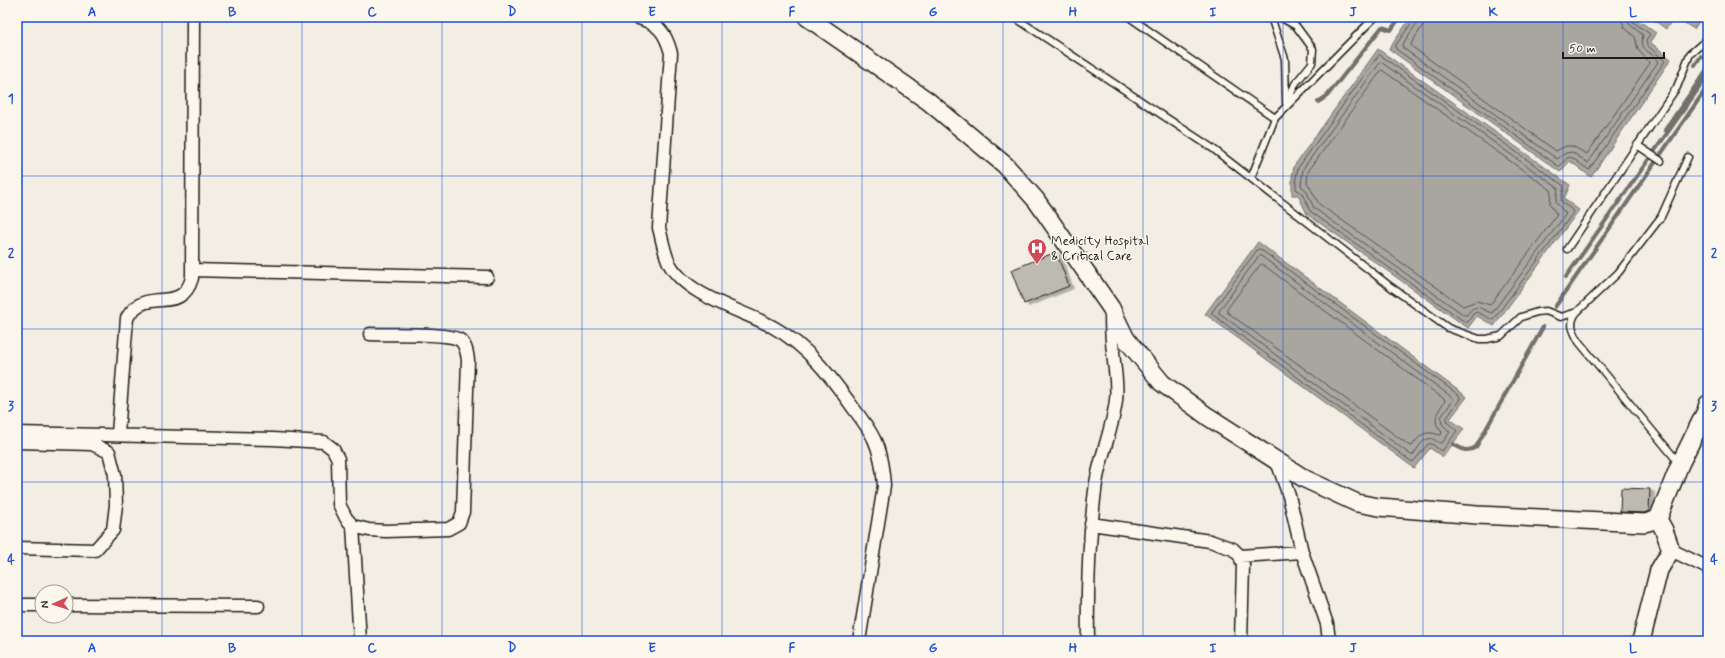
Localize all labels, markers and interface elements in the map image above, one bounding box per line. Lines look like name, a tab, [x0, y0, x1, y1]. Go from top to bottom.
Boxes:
text: A	[88, 4, 96, 21]
text: B	[228, 4, 237, 21]
text: C	[367, 4, 377, 21]
text: D	[508, 4, 517, 21]
text: E	[648, 4, 656, 21]
text: F	[789, 4, 796, 21]
text: G	[929, 4, 938, 21]
text: H	[1069, 4, 1078, 21]
text: I	[1210, 4, 1217, 21]
text: J	[1349, 4, 1357, 21]
text: K	[1488, 4, 1498, 21]
text: L	[1629, 4, 1638, 21]
scale bar	[1563, 34, 1664, 60]
text: 50 m	[1569, 41, 1596, 57]
text: 1	[8, 91, 14, 108]
text: 1	[1711, 91, 1717, 108]
place label: Medicity Hospital & Critical Care	[1051, 233, 1149, 265]
hospital icon: Medicity Hospital & Critical Care	[1026, 237, 1048, 265]
text: 2	[8, 245, 15, 262]
text: 2	[1711, 245, 1718, 262]
text: 3	[8, 398, 14, 415]
text: 3	[1711, 398, 1717, 415]
text: 4	[7, 552, 15, 569]
text: 4	[1710, 552, 1718, 569]
north arrow	[34, 584, 74, 624]
text: N	[38, 600, 52, 608]
text: A	[88, 640, 96, 657]
text: B	[228, 640, 237, 657]
text: C	[367, 640, 377, 657]
text: D	[508, 640, 517, 657]
text: E	[648, 640, 656, 657]
text: F	[789, 640, 796, 657]
text: G	[929, 640, 938, 657]
text: H	[1069, 640, 1078, 657]
text: I	[1210, 640, 1217, 657]
text: J	[1349, 640, 1357, 657]
text: K	[1488, 640, 1498, 657]
text: L	[1629, 640, 1638, 657]

